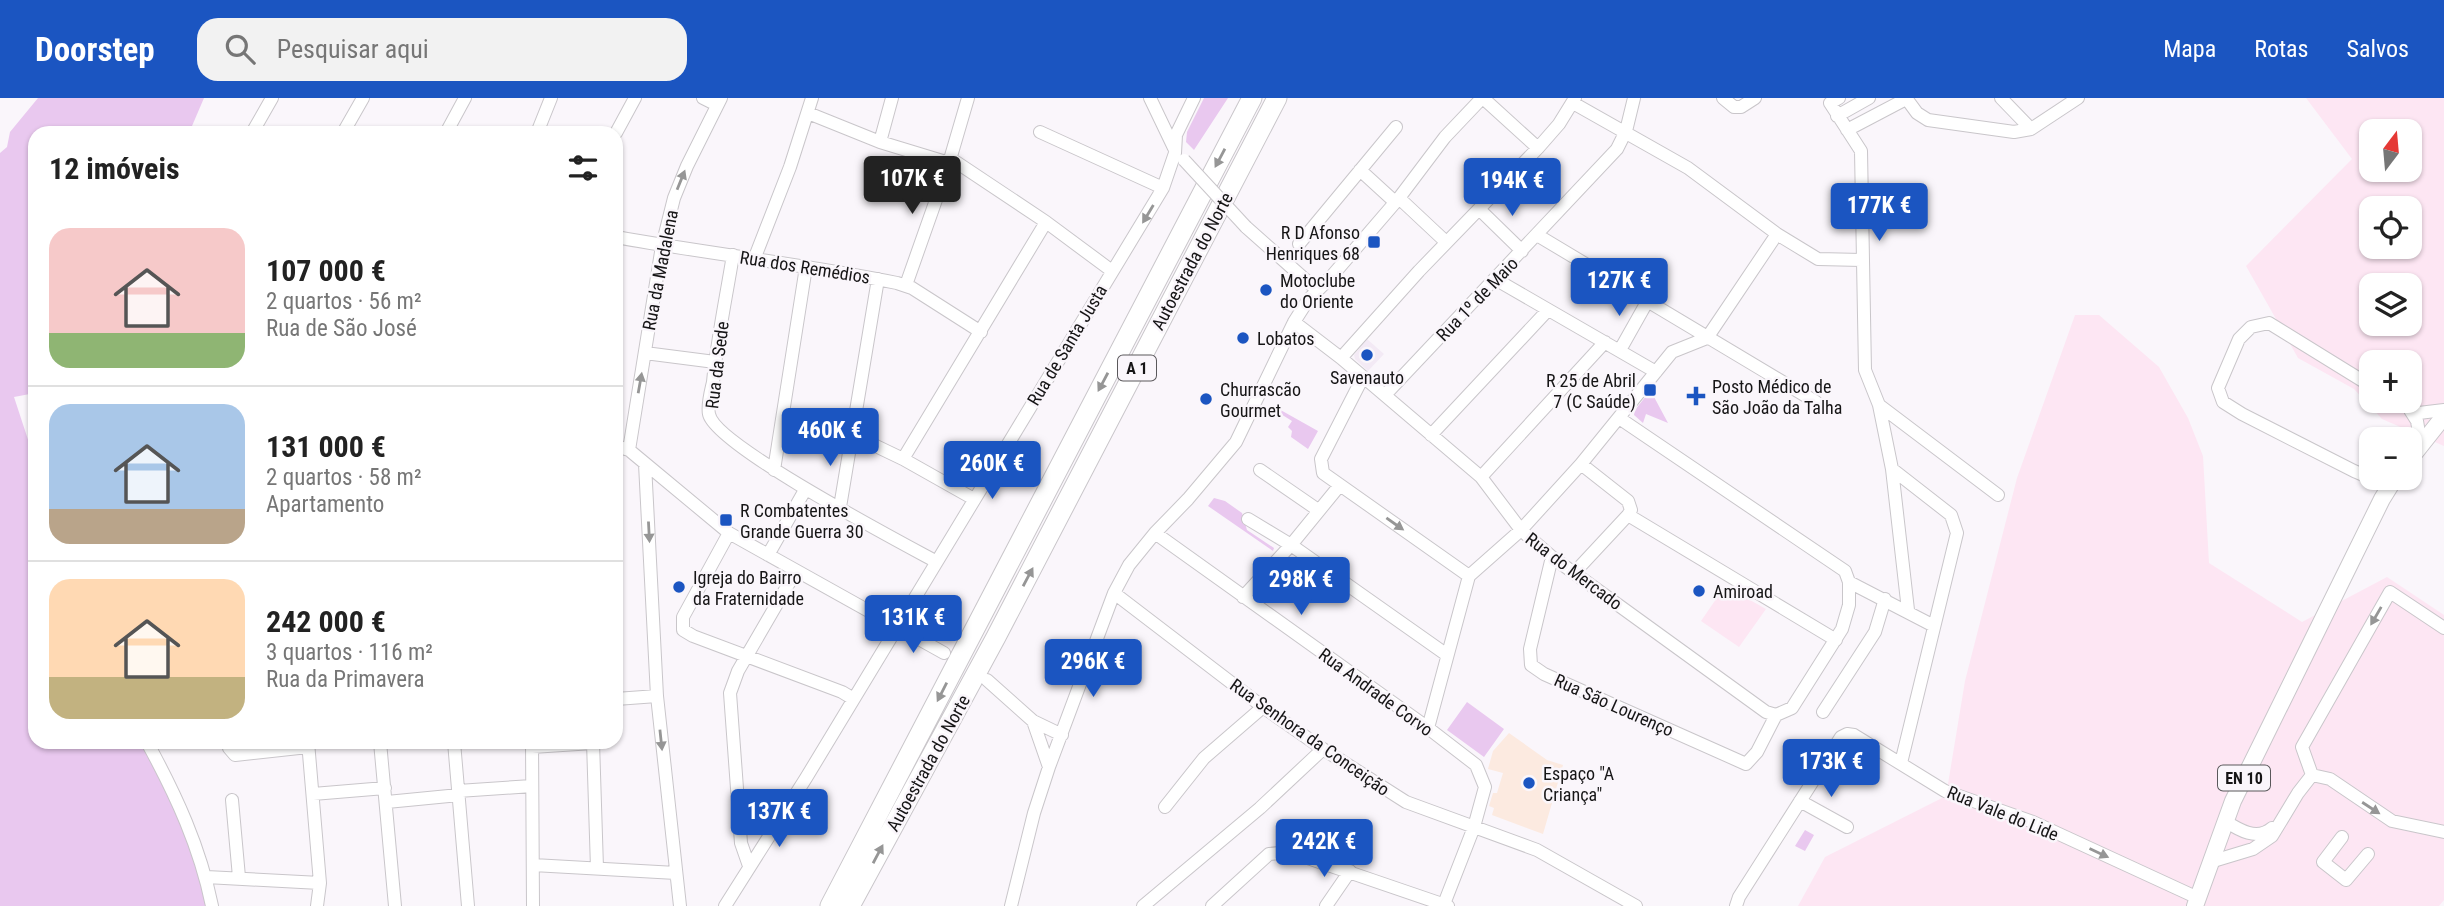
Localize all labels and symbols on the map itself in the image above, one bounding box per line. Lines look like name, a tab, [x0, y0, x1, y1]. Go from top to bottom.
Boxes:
north arrow	[2359, 119, 2422, 182]
one-way arrow	[1214, 149, 1226, 168]
pin: 107K €	[855, 156, 969, 216]
pin: 194K €	[1455, 158, 1569, 218]
one-way arrow	[676, 170, 687, 191]
pin: 177K €	[1822, 184, 1936, 243]
street label: Autoestrada do Norte	[1147, 189, 1237, 333]
one-way arrow	[1142, 204, 1154, 223]
street label: Rua da Madalena	[638, 208, 682, 332]
place label: R D Afonso Henriques 68	[1266, 222, 1360, 264]
marker: R D Afonso Henriques 68	[1366, 234, 1382, 250]
street label: Rua dos Remédios	[738, 246, 872, 288]
street label: Rua 1º de Maio	[1432, 253, 1522, 345]
pin: 127K €	[1562, 258, 1676, 318]
place label: Motoclube do Oriente	[1280, 270, 1355, 312]
street label: Rua de Santa Justa	[1023, 281, 1111, 409]
marker: Motoclube do Oriente	[1258, 282, 1274, 298]
street label: Rua da Sede	[701, 320, 733, 410]
place label: Lobatos	[1257, 328, 1315, 349]
marker: Lobatos	[1235, 330, 1251, 346]
marker: Savenauto	[1359, 347, 1375, 363]
road number: A 1	[1118, 356, 1156, 380]
place label: Savenauto	[1330, 367, 1404, 388]
place label: R 25 de Abril 7 (C Saúde)	[1546, 370, 1636, 413]
one-way arrow	[635, 372, 646, 394]
one-way arrow	[1098, 372, 1109, 392]
place label: Posto Médico de São João da Talha	[1712, 376, 1842, 418]
place label: Churrascão Gourmet	[1220, 379, 1301, 421]
marker: R 25 de Abril 7 (C Saúde)	[1642, 382, 1658, 398]
marker: Posto Médico de São João da Talha	[1686, 386, 1706, 406]
marker: Churrascão Gourmet	[1198, 391, 1214, 407]
pin: 460K €	[773, 408, 887, 468]
pin: 260K €	[935, 442, 1049, 501]
place label: R Combatentes Grande Guerra 30	[740, 500, 864, 542]
marker: R Combatentes Grande Guerra 30	[718, 512, 734, 528]
one-way arrow	[1386, 517, 1404, 531]
one-way arrow	[643, 521, 654, 543]
street label: Rua do Mercado	[1522, 528, 1626, 614]
pin: 298K €	[1244, 558, 1358, 617]
place label: Igreja do Bairro da Fraternidade	[693, 567, 804, 609]
one-way arrow	[1022, 567, 1033, 587]
marker: Igreja do Bairro da Fraternidade	[671, 579, 687, 595]
place label: Amiroad	[1713, 581, 1773, 602]
marker: Amiroad	[1691, 583, 1707, 599]
pin: 131K €	[856, 596, 970, 655]
one-way arrow	[2370, 607, 2382, 626]
pin: 296K €	[1036, 640, 1150, 699]
street label: Rua Andrade Corvo	[1315, 644, 1437, 740]
street label: Rua São Lourenço	[1551, 669, 1677, 741]
street label: Rua Senhora da Conceição	[1226, 674, 1394, 800]
one-way arrow	[936, 682, 947, 702]
street label: Autoestrada do Norte	[882, 691, 974, 835]
one-way arrow	[655, 729, 666, 751]
pin: 173K €	[1774, 740, 1888, 799]
place label: Espaço "A Criança"	[1543, 763, 1615, 805]
road number: EN 10	[2218, 765, 2270, 790]
marker: Espaço "A Criança"	[1521, 775, 1537, 791]
street label: Rua Vale do Lide	[1944, 781, 2062, 845]
pin: 137K €	[722, 790, 836, 849]
one-way arrow	[2362, 801, 2380, 815]
pin: 242K €	[1267, 820, 1381, 879]
one-way arrow	[872, 844, 884, 864]
one-way arrow	[2089, 848, 2110, 859]

